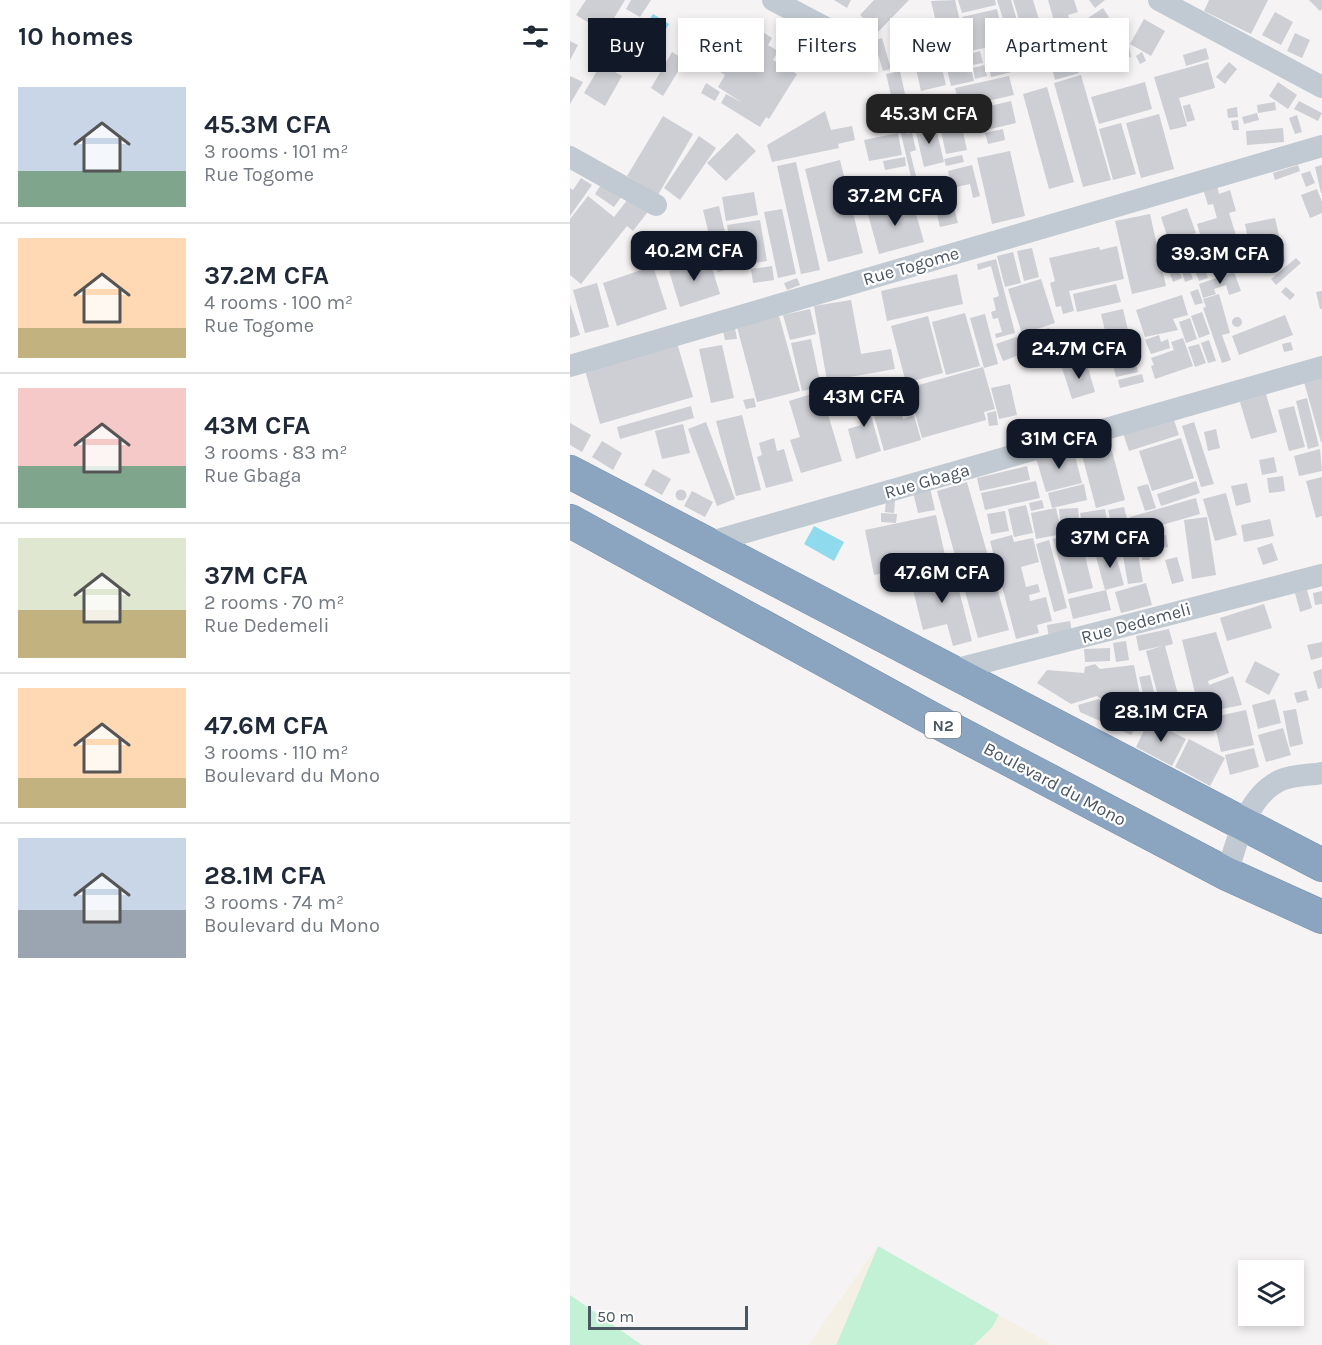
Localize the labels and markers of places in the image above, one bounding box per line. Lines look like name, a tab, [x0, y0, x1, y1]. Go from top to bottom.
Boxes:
pin: 45.3M CFA	[860, 94, 998, 145]
pin: 37.2M CFA	[826, 176, 964, 227]
pin: 40.2M CFA	[625, 231, 763, 282]
pin: 39.3M CFA	[1151, 234, 1289, 285]
pin: 24.7M CFA	[1010, 329, 1148, 380]
pin: 43M CFA	[809, 377, 919, 428]
pin: 31M CFA	[1004, 419, 1114, 470]
pin: 37M CFA	[1055, 518, 1165, 569]
pin: 47.6M CFA	[873, 553, 1011, 604]
pin: 28.1M CFA	[1092, 692, 1230, 743]

